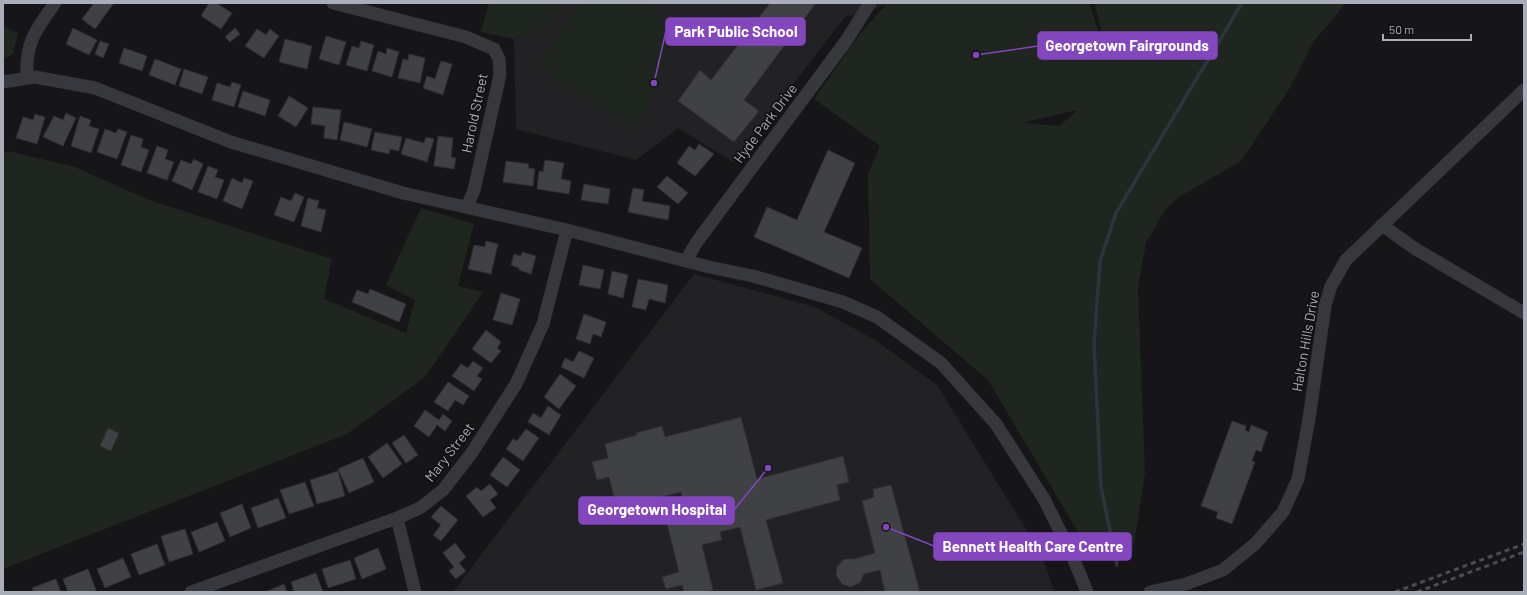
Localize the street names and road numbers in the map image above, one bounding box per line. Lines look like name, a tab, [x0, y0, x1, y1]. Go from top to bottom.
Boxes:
street label: Harold Street	[457, 72, 491, 154]
street label: Hyde Park Drive	[730, 80, 800, 166]
street label: Halton Hills Drive	[1288, 289, 1322, 393]
street label: Mary Street	[421, 419, 477, 485]

